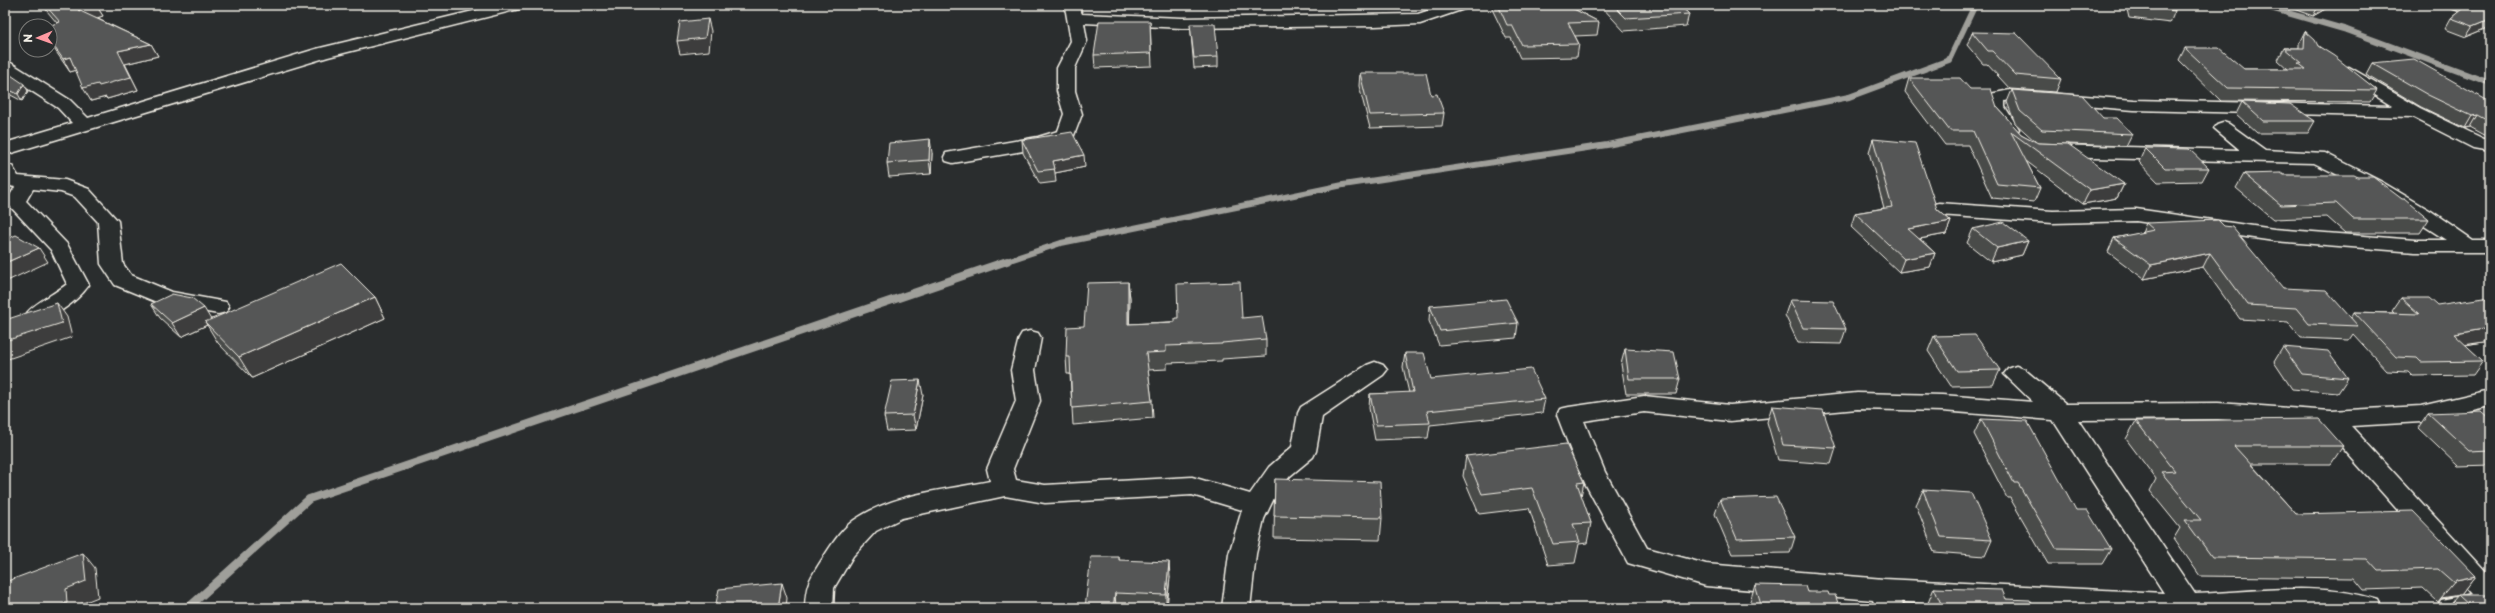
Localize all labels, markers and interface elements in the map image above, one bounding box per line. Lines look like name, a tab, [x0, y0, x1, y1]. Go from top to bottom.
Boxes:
north arrow	[18, 18, 58, 58]
text: N	[19, 33, 36, 43]

